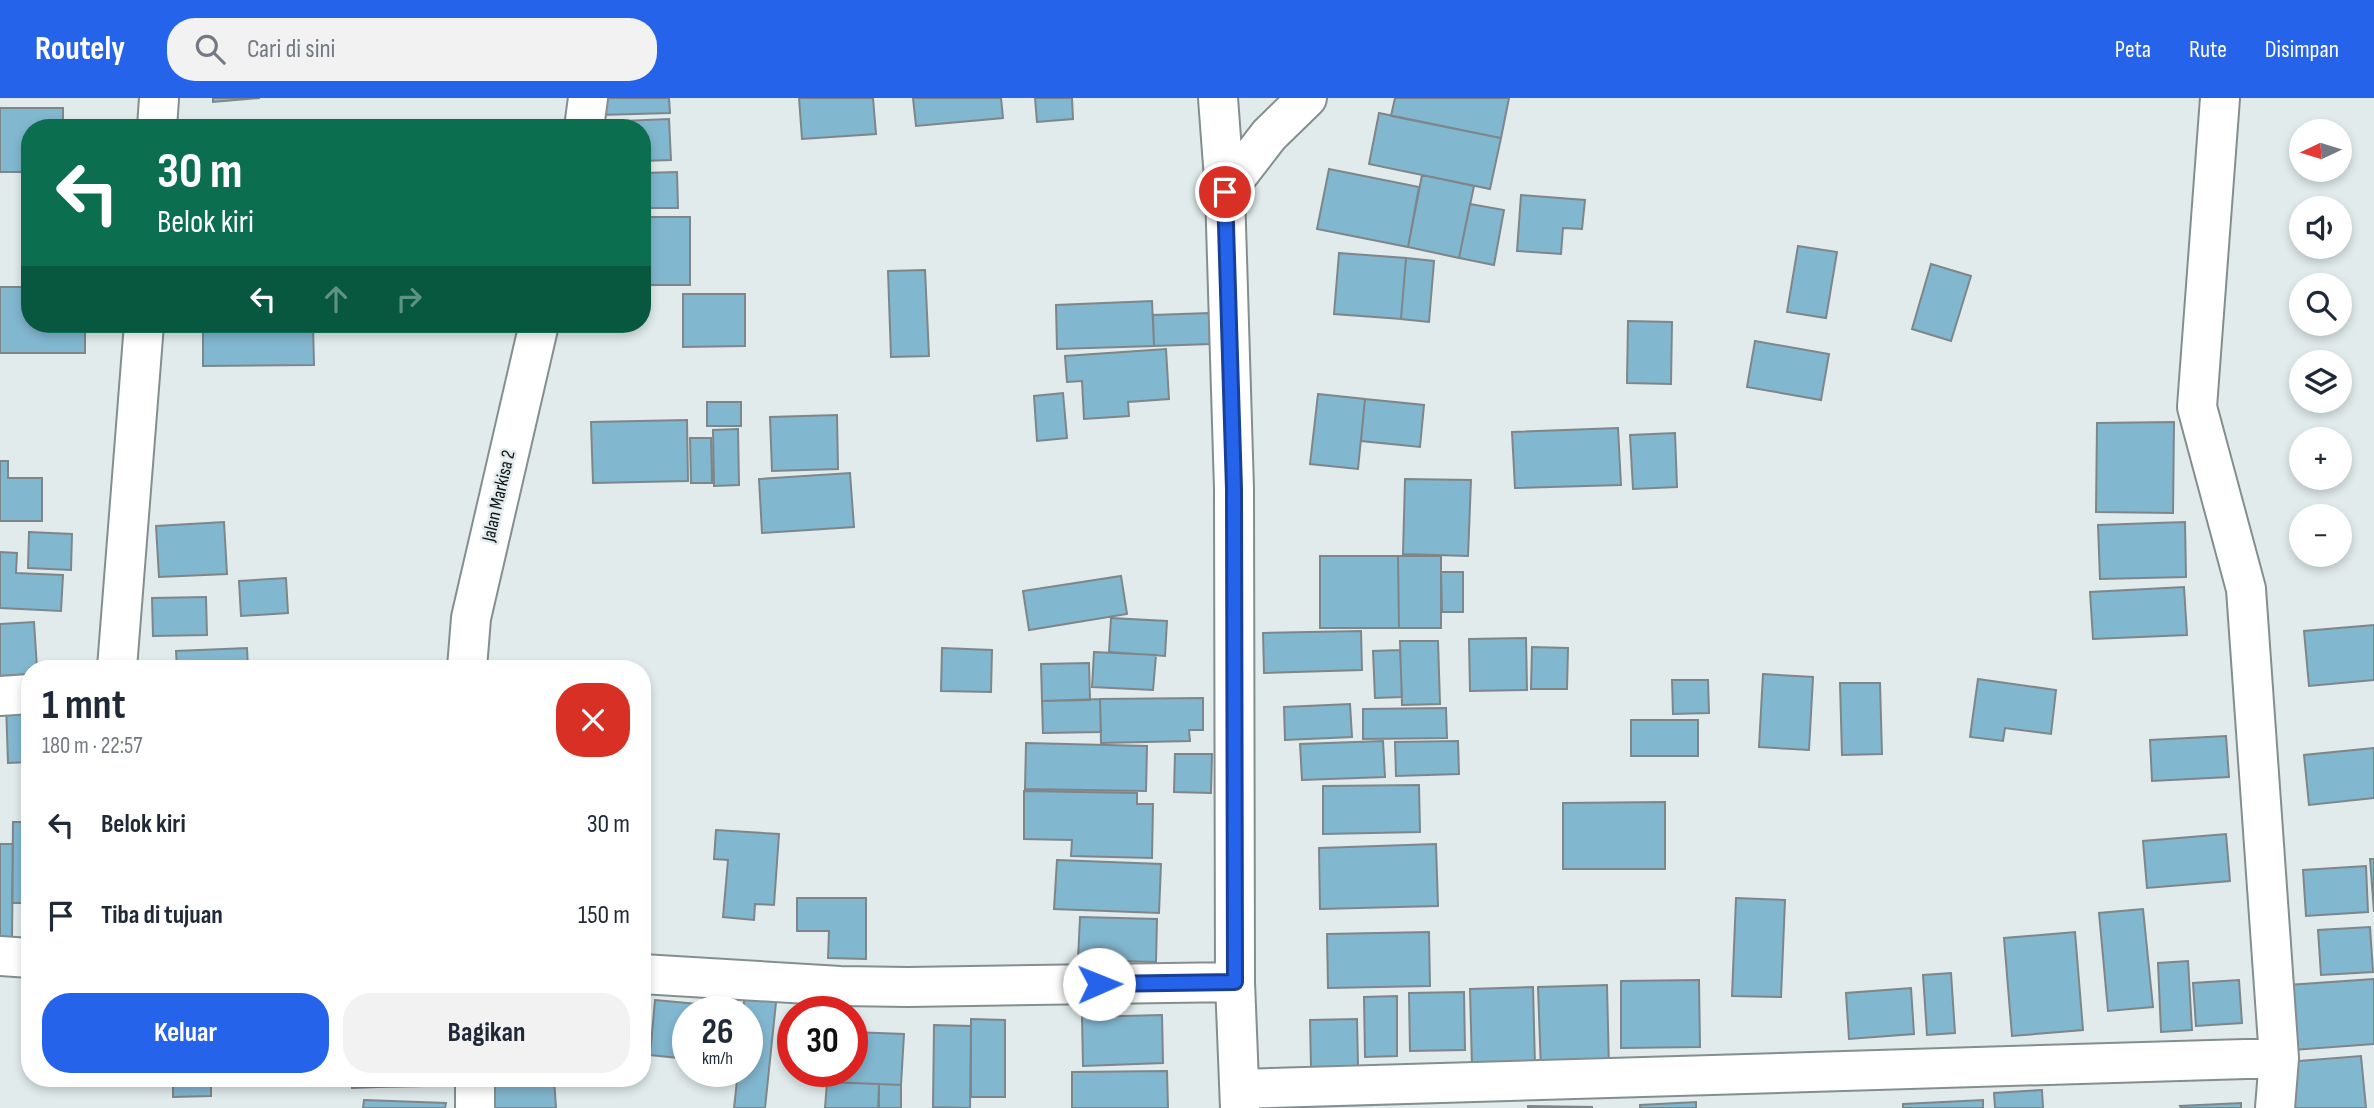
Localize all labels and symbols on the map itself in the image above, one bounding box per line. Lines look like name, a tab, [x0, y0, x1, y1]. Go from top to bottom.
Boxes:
north arrow	[2289, 119, 2352, 182]
pin	[1195, 162, 1255, 222]
street label: Jalan Markisa 2	[477, 448, 521, 545]
position arrow	[1062, 947, 1136, 1021]
speed limit sign: 30	[777, 996, 868, 1087]

